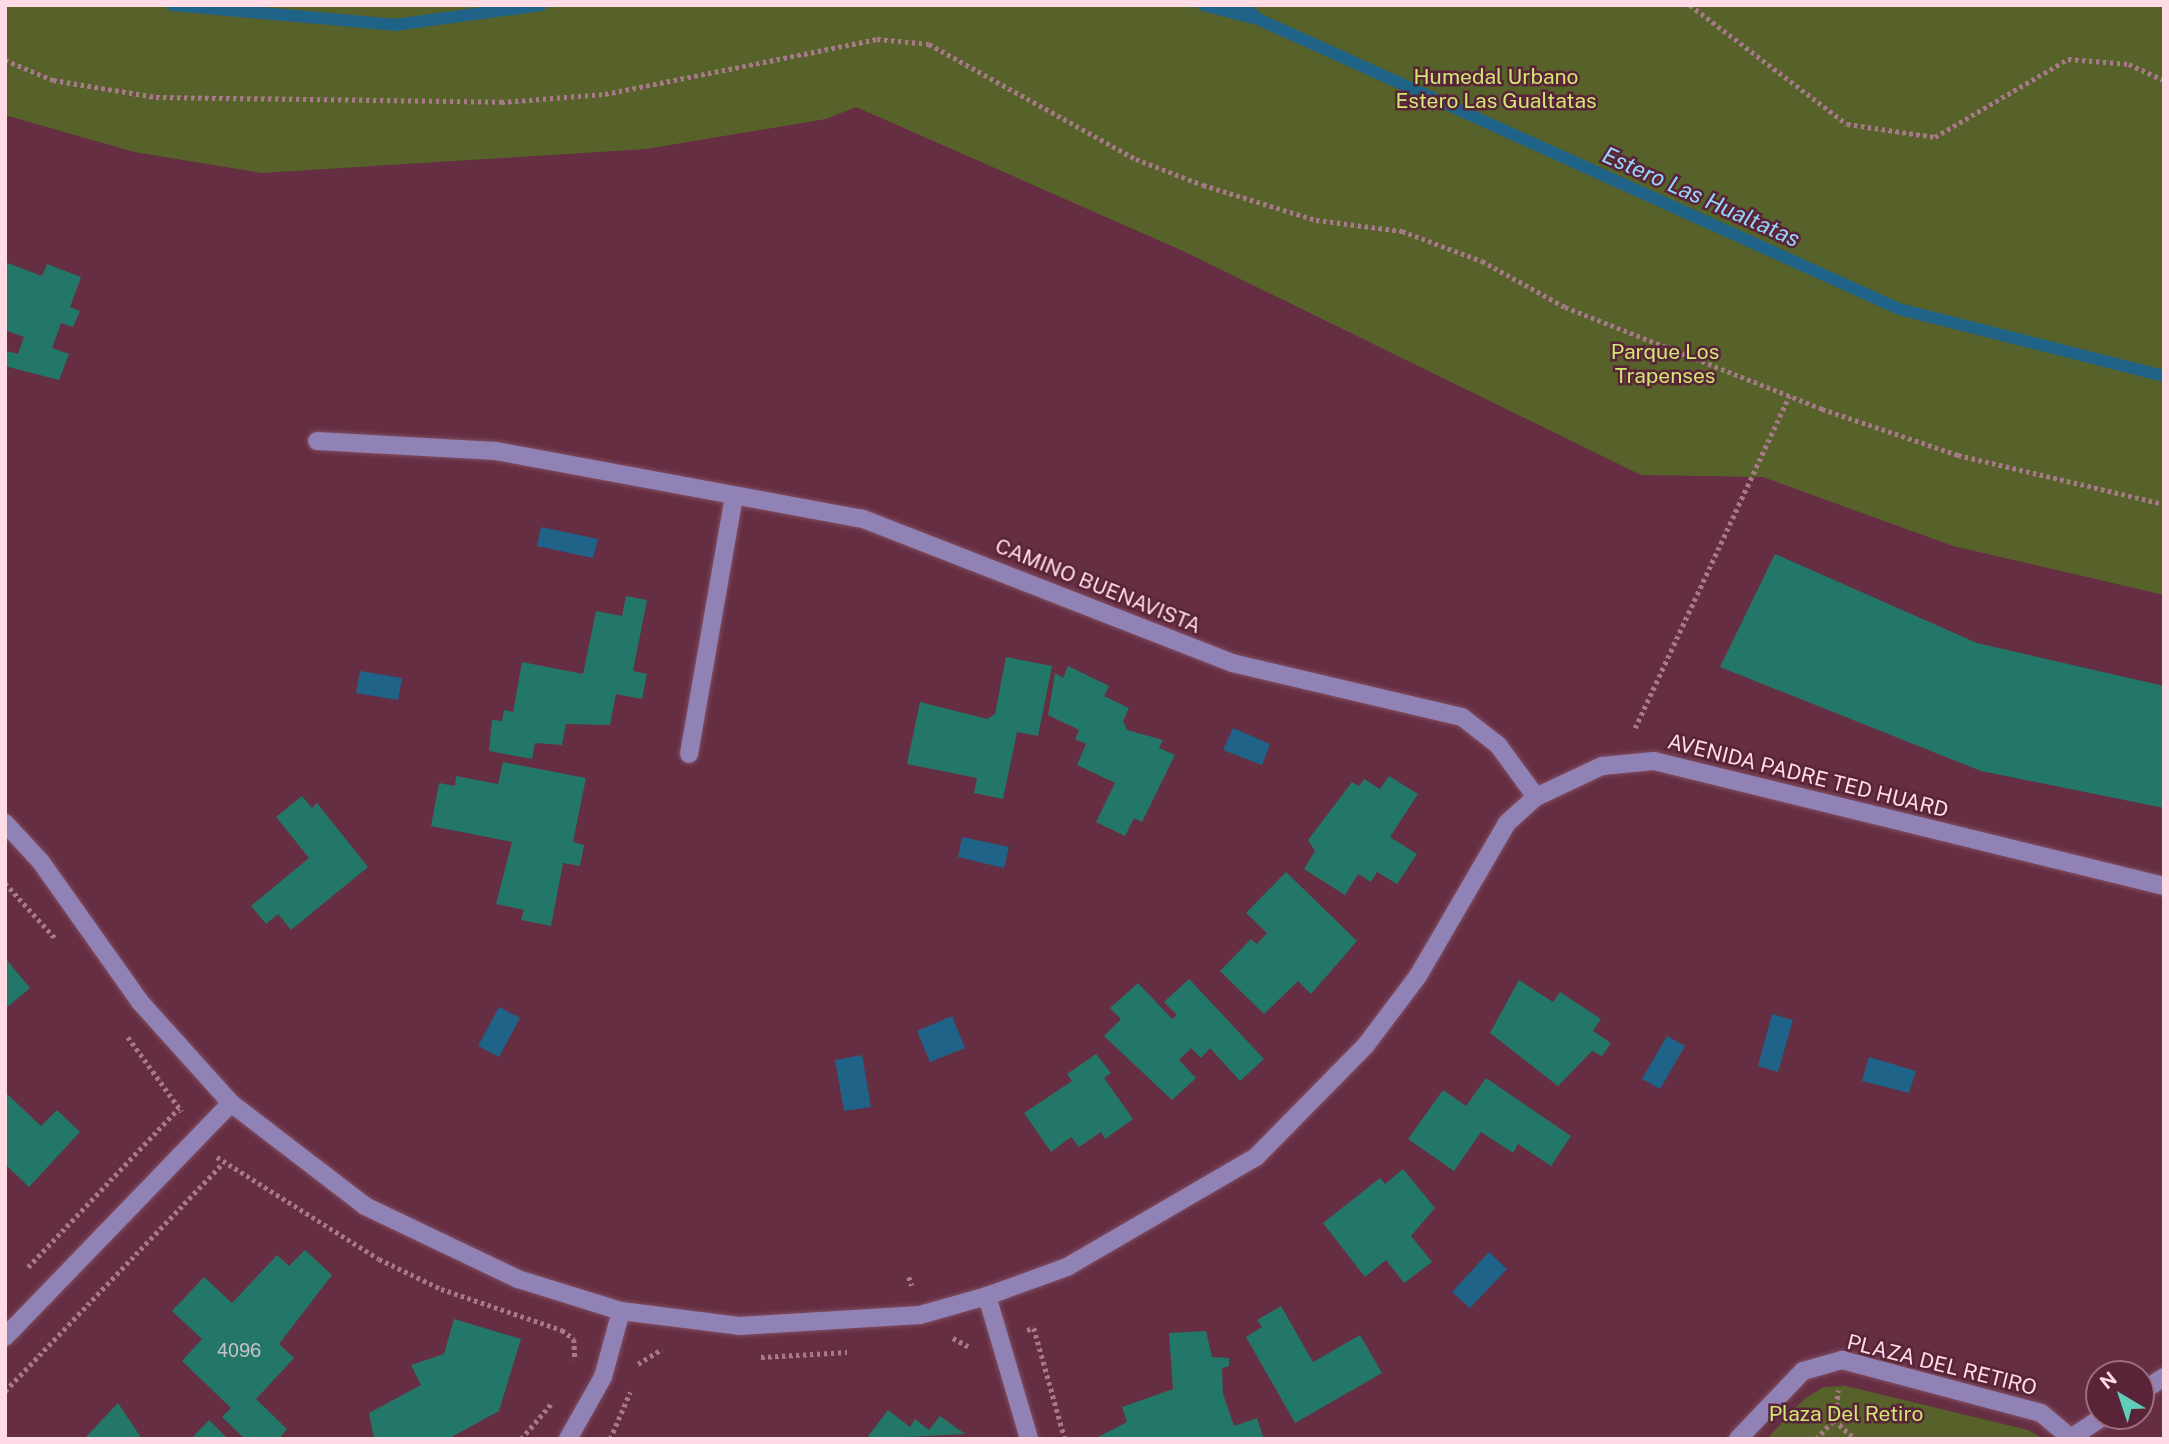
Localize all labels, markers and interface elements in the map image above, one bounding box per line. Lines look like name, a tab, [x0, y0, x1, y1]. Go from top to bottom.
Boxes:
park label: Humedal Urbano Estero Las Gualtatas	[1395, 64, 1597, 114]
water label: Estero Las Hualtatas	[1598, 141, 1804, 253]
park label: Parque Los Trapenses	[1611, 339, 1719, 389]
street label: CAMINO BUENAVISTA	[991, 533, 1205, 639]
street label: AVENIDA PADRE TED HUARD	[1665, 729, 1951, 823]
street label: PLAZA DEL RETIRO	[1845, 1329, 2039, 1401]
house number: 4096	[217, 1340, 261, 1362]
north arrow	[2085, 1360, 2155, 1430]
text: N	[2095, 1367, 2121, 1393]
park label: Plaza Del Retiro	[1769, 1401, 1923, 1427]

